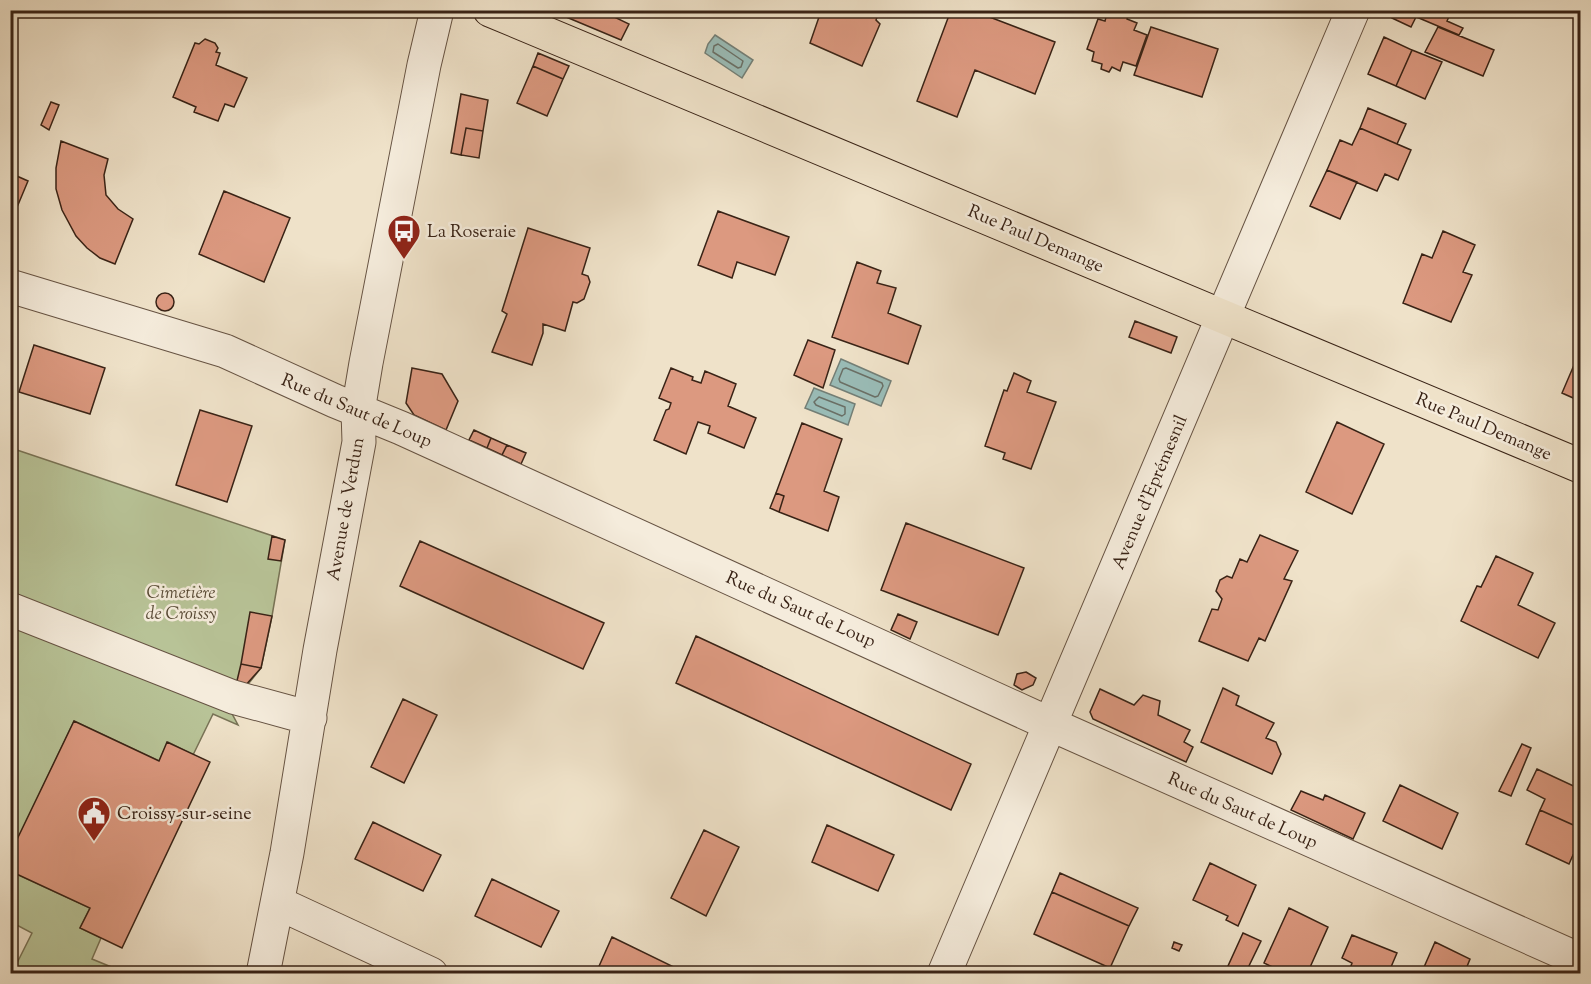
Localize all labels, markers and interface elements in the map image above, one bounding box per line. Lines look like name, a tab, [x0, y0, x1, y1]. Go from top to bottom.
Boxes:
street label: Rue Paul Demange	[963, 199, 1107, 280]
bus stop icon: La Roseraie	[386, 213, 422, 260]
place label: La Roseraie	[427, 220, 516, 246]
street label: Rue du Saut de Loup	[277, 368, 436, 455]
street label: Rue Paul Demange	[1411, 387, 1555, 468]
street label: Avenue d'Eprémesnil	[1107, 411, 1195, 574]
street label: Avenue de Verdun	[322, 435, 372, 583]
street label: Rue du Saut de Loup	[721, 566, 879, 656]
park label: Cimetière de Croissy	[146, 581, 216, 628]
street label: Rue du Saut de Loup	[1163, 767, 1321, 857]
public building icon: Croissy-sur-seine	[76, 795, 112, 842]
place label: Croissy-sur-seine	[117, 802, 252, 828]

